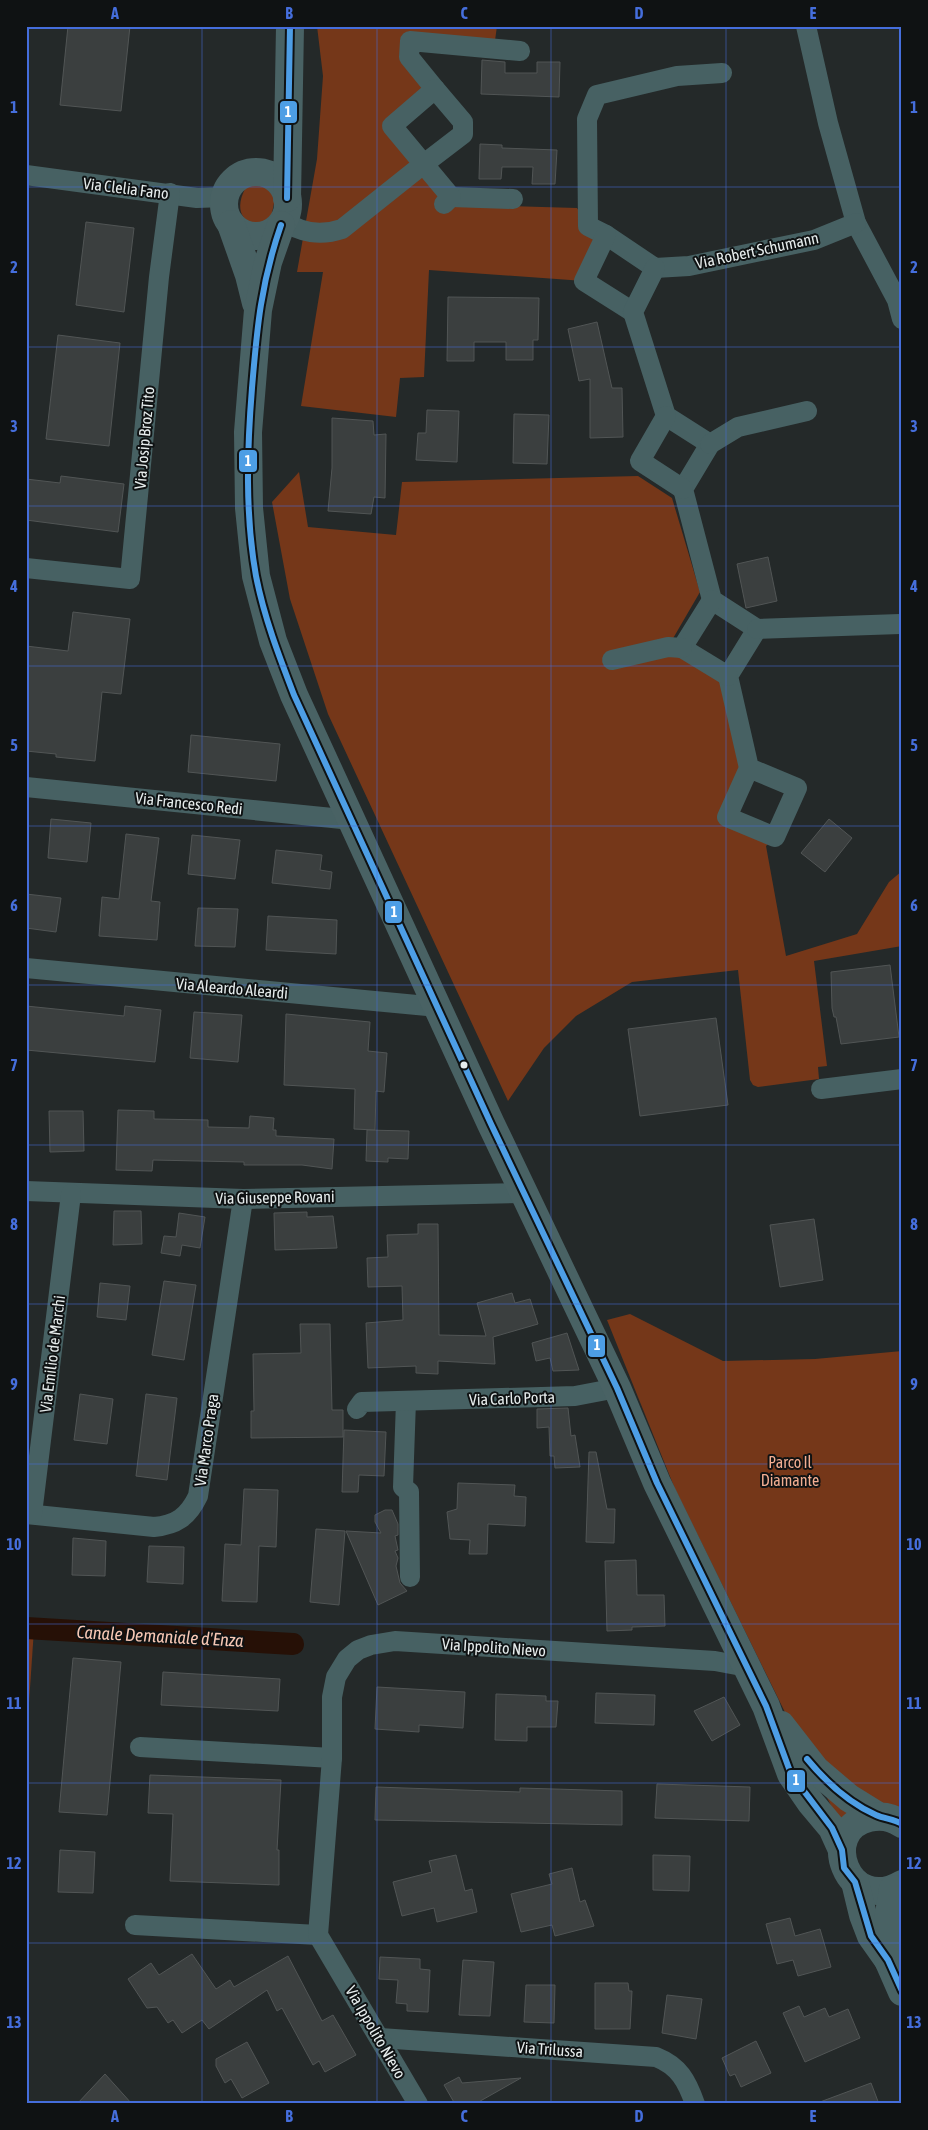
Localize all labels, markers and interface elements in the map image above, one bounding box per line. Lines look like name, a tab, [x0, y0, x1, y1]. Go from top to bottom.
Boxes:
text: A	[110, 4, 119, 22]
text: B	[285, 4, 293, 22]
text: C	[460, 4, 468, 22]
text: D	[635, 4, 644, 22]
text: E	[810, 4, 817, 22]
text: 1	[10, 98, 18, 116]
text: 1	[910, 98, 918, 116]
line badge: 1	[279, 100, 298, 124]
text: 1	[285, 104, 292, 120]
street label: Via Clelia Fano	[82, 174, 170, 202]
street label: Via Robert Schumann	[694, 228, 820, 272]
text: 2	[10, 258, 18, 276]
text: 2	[910, 258, 918, 276]
street label: Via Josip Broz Tito	[131, 386, 158, 490]
text: 3	[10, 417, 18, 435]
text: 3	[910, 417, 918, 435]
line badge: 1	[238, 449, 258, 473]
text: 1	[245, 453, 252, 469]
text: 4	[9, 577, 18, 595]
text: 4	[909, 577, 918, 595]
text: 5	[10, 736, 18, 754]
text: 5	[910, 736, 918, 754]
street label: Via Francesco Redi	[134, 788, 244, 818]
text: 6	[10, 896, 18, 914]
text: 6	[910, 896, 918, 914]
line badge: 1	[384, 900, 403, 924]
text: 1	[391, 904, 398, 920]
street label: Via Aleardo Aleardi	[175, 974, 289, 1002]
text: 7	[10, 1056, 18, 1074]
text: 7	[910, 1056, 918, 1074]
unlabelled marker	[459, 1060, 469, 1070]
street label: Via Giuseppe Rovani	[215, 1187, 335, 1208]
text: 8	[10, 1215, 18, 1233]
text: 8	[910, 1215, 918, 1233]
street label: Via Emilio de Marchi	[36, 1294, 68, 1414]
line badge: 1	[587, 1334, 606, 1358]
text: 1	[594, 1337, 601, 1353]
text: 9	[10, 1375, 18, 1393]
text: 9	[910, 1375, 918, 1393]
street label: Via Carlo Porta	[469, 1388, 555, 1408]
street label: Via Marco Praga	[191, 1393, 222, 1488]
park label: Parco Il Diamante	[761, 1453, 819, 1489]
text: 10	[6, 1535, 22, 1553]
text: 10	[906, 1535, 922, 1553]
water label: Canale Demaniale d'Enza	[76, 1621, 245, 1651]
street label: Via Ippolito Nievo	[441, 1634, 547, 1661]
text: 11	[6, 1694, 22, 1712]
text: 11	[906, 1694, 922, 1712]
line badge: 1	[786, 1769, 806, 1793]
text: 1	[793, 1772, 800, 1788]
text: 12	[6, 1854, 22, 1872]
text: 12	[906, 1854, 922, 1872]
street label: Via Ippolito Nievo	[341, 1982, 410, 2082]
text: 13	[6, 2013, 22, 2031]
text: 13	[906, 2013, 922, 2031]
street label: Via Trilussa	[516, 2038, 584, 2060]
text: A	[110, 2107, 119, 2125]
text: B	[285, 2107, 293, 2125]
text: C	[460, 2107, 468, 2125]
text: D	[635, 2107, 644, 2125]
text: E	[810, 2107, 817, 2125]

